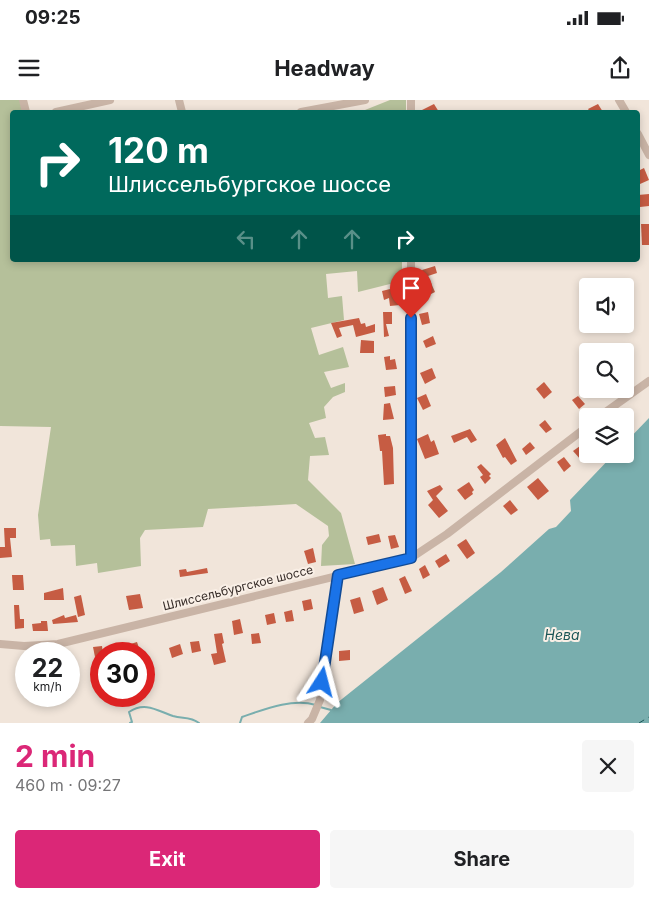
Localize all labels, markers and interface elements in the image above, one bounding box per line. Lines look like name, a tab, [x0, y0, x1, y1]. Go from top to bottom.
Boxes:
text: 09:25	[25, 6, 81, 29]
icon: menu	[15, 54, 43, 82]
icon: share	[606, 54, 634, 82]
text: Headway	[274, 55, 375, 81]
text: 120 m	[108, 129, 209, 171]
icon: right	[25, 130, 90, 195]
text: Шлиссельбургское шоссе	[108, 171, 391, 197]
icon: left	[232, 225, 260, 253]
icon: ahead	[285, 225, 313, 253]
icon: ahead	[338, 225, 366, 253]
icon: right	[391, 225, 419, 253]
pin	[390, 267, 432, 318]
icon: arrive	[397, 274, 425, 302]
map controls	[579, 278, 634, 463]
button: sound	[579, 278, 634, 333]
button: search	[579, 343, 634, 398]
button: layers	[579, 408, 634, 463]
street label: Шлиссельбургское шоссе	[161, 562, 315, 613]
water label: Нева	[545, 626, 580, 643]
speed limit sign: 30	[90, 642, 155, 707]
text: 22	[32, 653, 63, 683]
position arrow	[295, 655, 347, 707]
text: km/h	[33, 679, 62, 694]
text: 2 min	[15, 738, 95, 774]
button: close	[582, 740, 634, 792]
text: 460 m · 09:27	[15, 775, 121, 795]
button: Exit	[15, 830, 320, 888]
button: Share	[330, 830, 634, 888]

